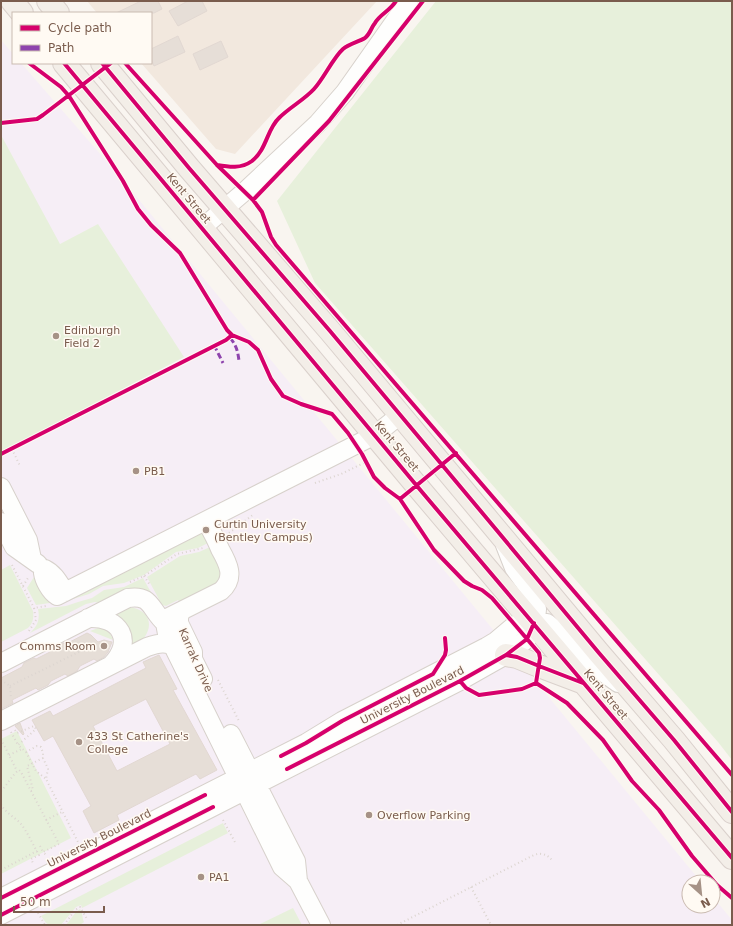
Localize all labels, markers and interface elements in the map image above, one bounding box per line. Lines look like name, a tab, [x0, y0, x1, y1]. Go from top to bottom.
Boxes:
legend	[12, 12, 152, 64]
text: Cycle path	[48, 21, 112, 35]
text: Path	[48, 41, 74, 55]
street label: Kent Street	[164, 171, 214, 227]
place label: Edinburgh Field 2	[64, 324, 120, 350]
marker: Edinburgh Field 2	[51, 331, 61, 341]
street label: Kent Street	[372, 419, 422, 475]
place label: PB1	[144, 465, 165, 478]
marker: PB1	[131, 466, 141, 476]
place label: Curtin University (Bentley Campus)	[214, 518, 313, 544]
marker: Curtin University (Bentley Campus)	[201, 525, 211, 535]
street label: Karrak Drive	[176, 626, 216, 694]
place label: Comms Room	[20, 640, 96, 653]
marker: Comms Room	[99, 641, 109, 651]
street label: University Boulevard	[358, 664, 466, 727]
street label: Kent Street	[581, 667, 631, 723]
place label: 433 St Catherine's College	[87, 730, 189, 756]
marker: 433 St Catherine's College	[74, 737, 84, 747]
street label: University Boulevard	[45, 807, 153, 870]
place label: Overflow Parking	[377, 809, 470, 822]
marker: Overflow Parking	[364, 810, 374, 820]
place label: PA1	[209, 871, 229, 884]
marker: PA1	[196, 872, 206, 882]
north arrow	[681, 874, 721, 914]
scale bar	[14, 888, 104, 914]
text: 50 m	[20, 895, 51, 909]
text: N	[698, 895, 712, 910]

